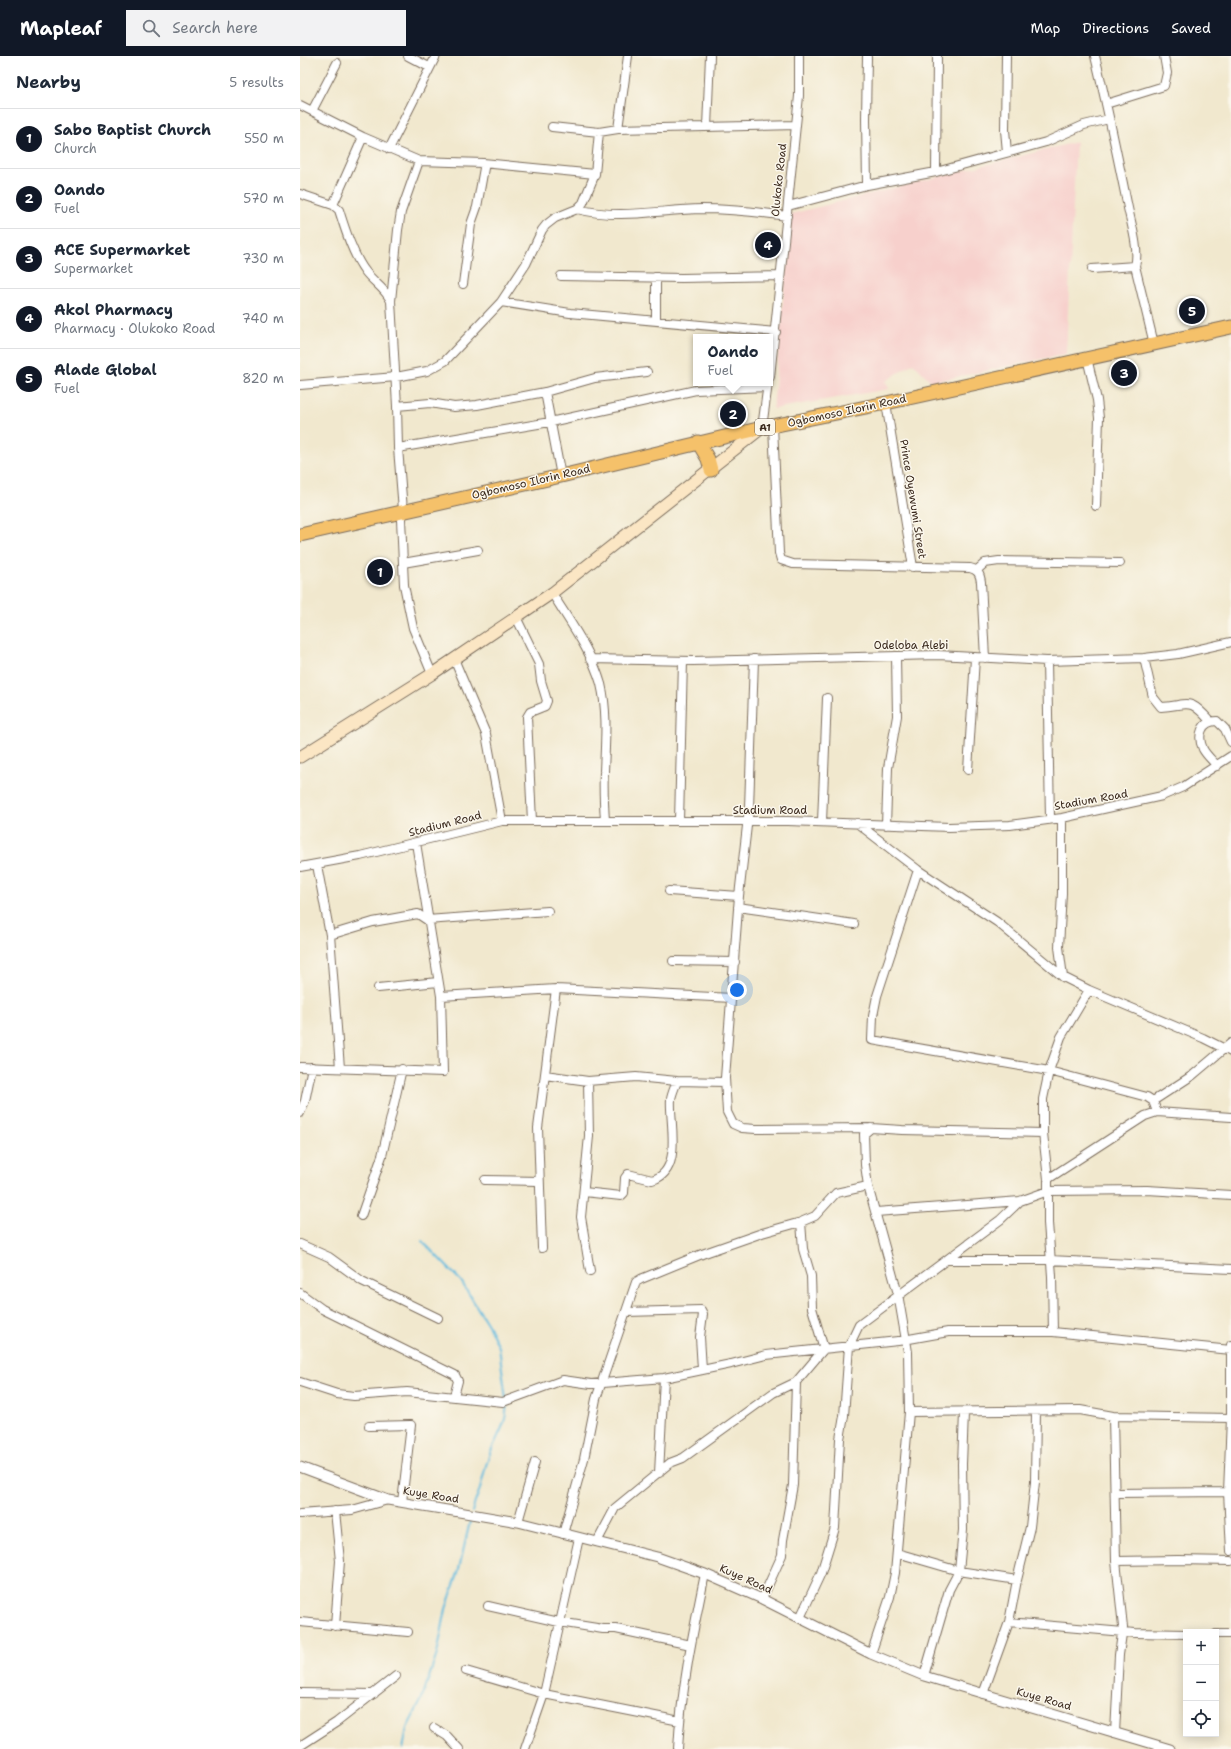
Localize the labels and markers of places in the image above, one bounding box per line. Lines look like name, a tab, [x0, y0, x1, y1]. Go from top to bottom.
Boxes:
pin: 4	[755, 230, 781, 260]
pin: 5	[1179, 296, 1205, 326]
pin: 3	[1111, 358, 1137, 388]
pin: 2	[720, 399, 746, 429]
pin: 1	[367, 557, 393, 587]

